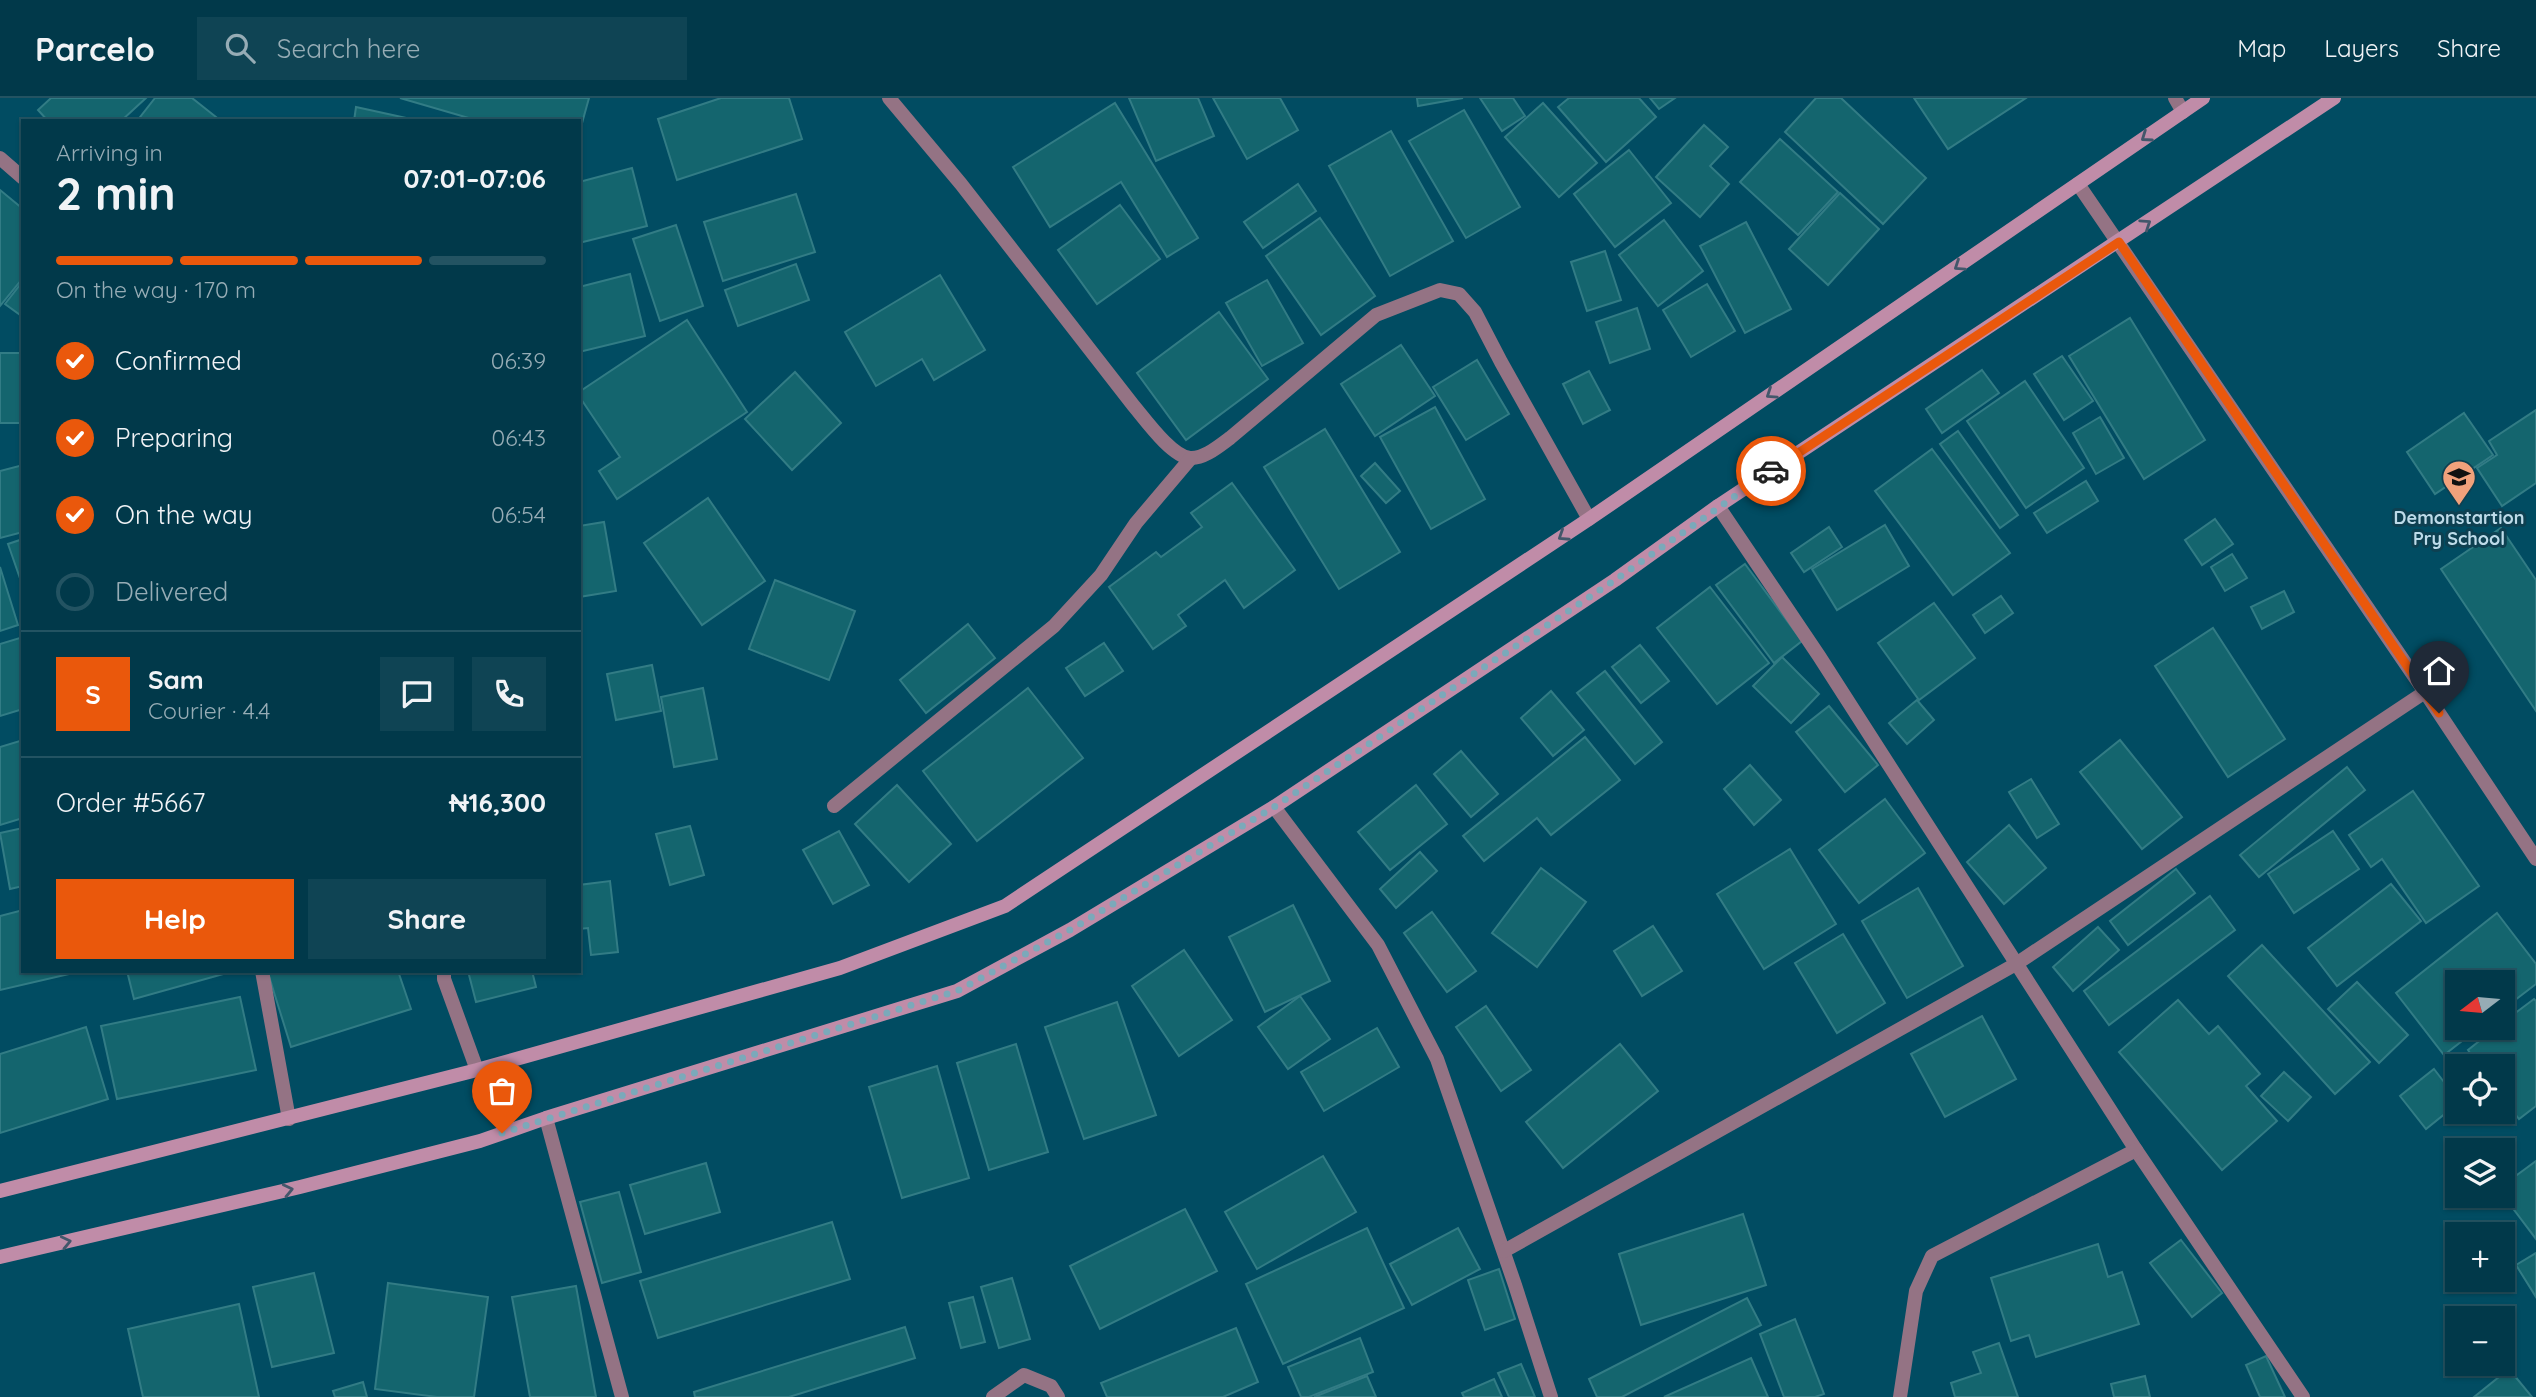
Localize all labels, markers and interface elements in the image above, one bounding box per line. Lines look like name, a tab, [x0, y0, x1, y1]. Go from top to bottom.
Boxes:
search box	[197, 17, 687, 80]
text: Parcelo	[35, 28, 155, 69]
icon: search	[221, 29, 259, 67]
text: Search here	[277, 32, 420, 65]
text: Map	[2237, 33, 2286, 63]
text: Layers	[2324, 33, 2399, 63]
text: Share	[2437, 33, 2501, 63]
one-way arrow	[2141, 129, 2154, 142]
text: Arriving in	[56, 138, 163, 167]
text: 07:01–07:06	[404, 162, 546, 195]
text: 2 min	[56, 164, 176, 222]
one-way arrow	[2138, 220, 2151, 232]
one-way arrow	[1954, 258, 1967, 270]
text: On the way · 170 m	[56, 275, 256, 304]
icon: check	[56, 342, 94, 380]
text: Confirmed	[115, 344, 242, 377]
text: 06:39	[491, 346, 546, 375]
one-way arrow	[1766, 386, 1779, 399]
icon: check	[56, 419, 94, 457]
text: Preparing	[115, 421, 233, 454]
text: 06:43	[491, 423, 546, 452]
courier	[1736, 436, 1806, 506]
icon: car	[1752, 452, 1790, 490]
school or university icon: Demonstartion Pry School	[2440, 458, 2478, 507]
icon: check	[56, 496, 94, 534]
text: On the way	[115, 498, 253, 531]
text: 06:54	[491, 500, 546, 529]
place label: Demonstartion Pry School	[2394, 506, 2524, 550]
one-way arrow	[1558, 528, 1571, 541]
text: Delivered	[115, 575, 228, 608]
pin	[2409, 641, 2469, 713]
icon: home	[2420, 652, 2458, 690]
button: chat	[380, 657, 454, 731]
button: phone	[472, 657, 546, 731]
text: Sam	[148, 663, 204, 696]
text: S	[85, 678, 101, 711]
text: Courier · 4.4	[148, 696, 270, 725]
text: Order #5667	[56, 786, 205, 819]
text: ₦16,300	[449, 786, 546, 819]
button: Help	[56, 879, 294, 959]
button: Share	[308, 879, 546, 959]
north arrow	[2445, 970, 2515, 1040]
map controls	[2445, 970, 2515, 1376]
button: locate	[2445, 1054, 2515, 1124]
pin	[472, 1061, 532, 1133]
icon: bag	[483, 1072, 521, 1110]
button: layers	[2445, 1138, 2515, 1208]
one-way arrow	[282, 1183, 294, 1198]
button: +	[2445, 1222, 2515, 1292]
one-way arrow	[60, 1236, 72, 1250]
button: −	[2445, 1306, 2515, 1376]

